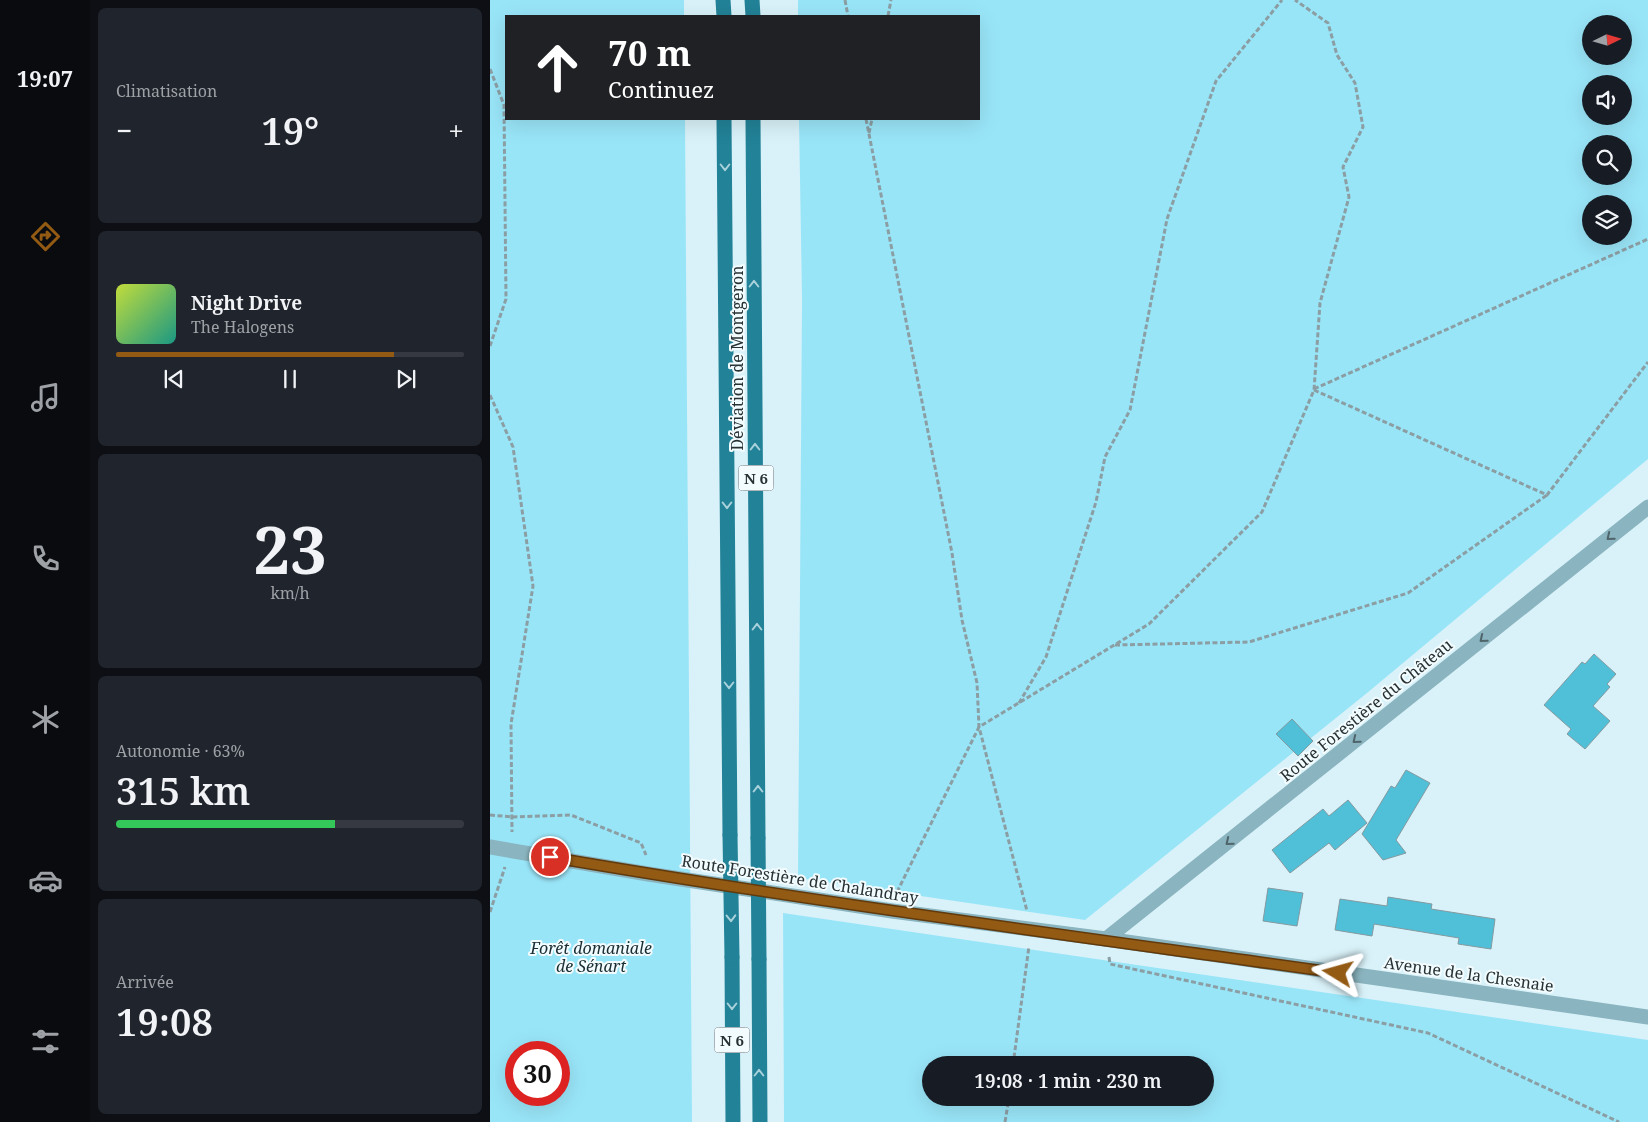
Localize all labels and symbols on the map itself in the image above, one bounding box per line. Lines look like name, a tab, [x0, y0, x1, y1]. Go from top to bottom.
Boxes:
north arrow	[1582, 15, 1632, 65]
one-way arrow	[720, 164, 730, 172]
street label: Déviation de Montgeron	[726, 265, 748, 451]
one-way arrow	[749, 280, 759, 288]
one-way arrow	[750, 442, 761, 450]
road number: N 6	[738, 466, 774, 490]
one-way arrow	[722, 502, 732, 509]
one-way arrow	[1606, 531, 1616, 540]
one-way arrow	[752, 622, 762, 630]
one-way arrow	[1480, 633, 1489, 641]
street label: Route Forestière du Château	[1275, 634, 1457, 786]
one-way arrow	[723, 681, 734, 689]
one-way arrow	[1353, 735, 1362, 743]
one-way arrow	[753, 785, 763, 792]
pin	[529, 836, 571, 878]
one-way arrow	[1226, 836, 1235, 844]
street label: Route Forestière de Chalandray	[680, 849, 921, 909]
one-way arrow	[726, 915, 736, 923]
park label: Forêt domaniale de Sénart	[529, 937, 652, 977]
position arrow	[1311, 946, 1363, 998]
street label: Avenue de la Chesnaie	[1383, 951, 1555, 997]
one-way arrow	[727, 1002, 737, 1010]
road number: N 6	[714, 1028, 750, 1052]
speed limit sign: 30	[505, 1041, 570, 1106]
one-way arrow	[754, 1069, 764, 1077]

